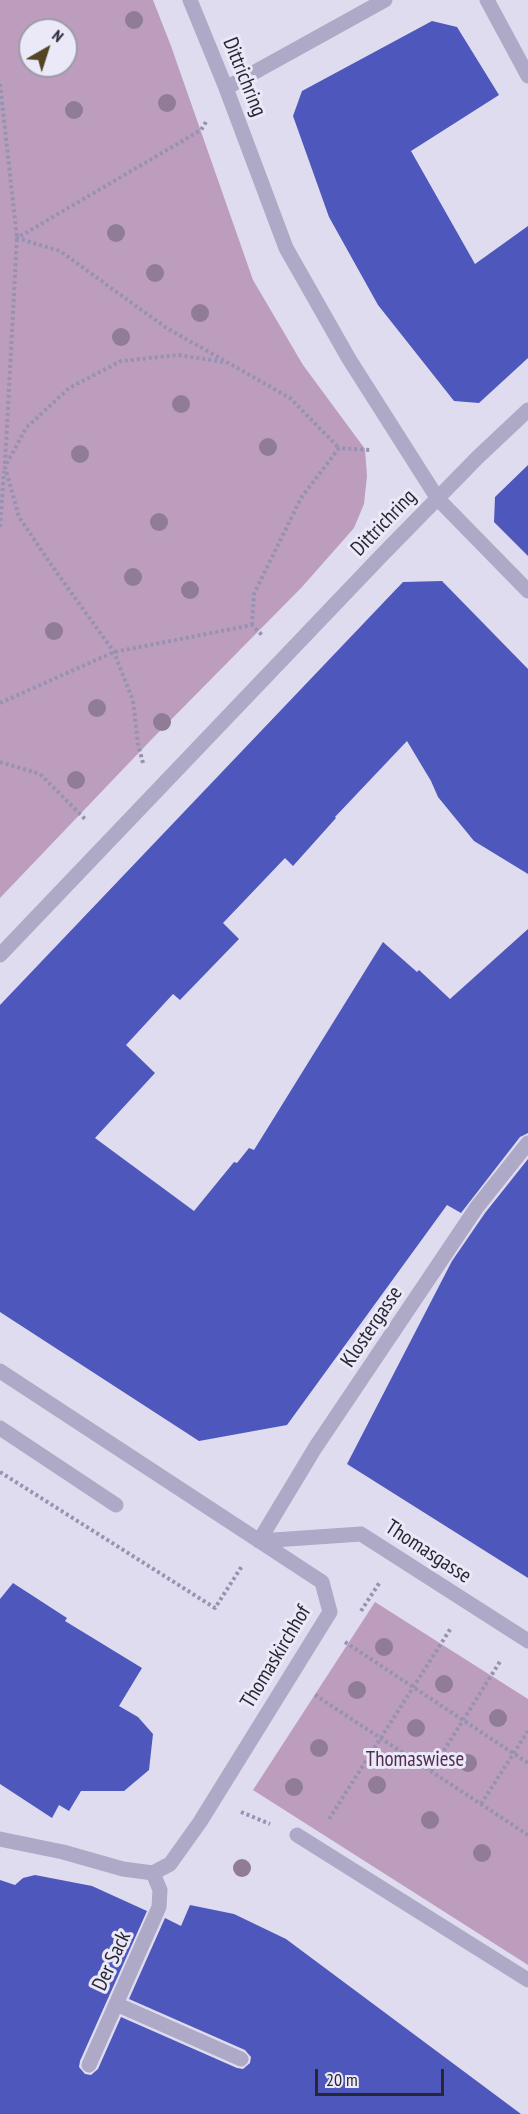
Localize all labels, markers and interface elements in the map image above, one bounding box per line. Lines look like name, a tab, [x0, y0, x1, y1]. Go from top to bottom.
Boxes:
north arrow	[18, 18, 78, 78]
text: N	[48, 25, 68, 46]
street label: Dittrichring	[217, 34, 271, 120]
street label: Dittrichring	[346, 484, 422, 562]
street label: Klostergasse	[336, 1282, 408, 1372]
street label: Thomasgasse	[380, 1515, 476, 1589]
street label: Thomaskirchhof	[235, 1601, 317, 1713]
park label: Thomaswiese	[366, 1747, 464, 1773]
street label: Der Sack	[87, 1927, 137, 1995]
scale bar	[318, 2057, 447, 2095]
text: 20 m	[326, 2068, 358, 2091]

